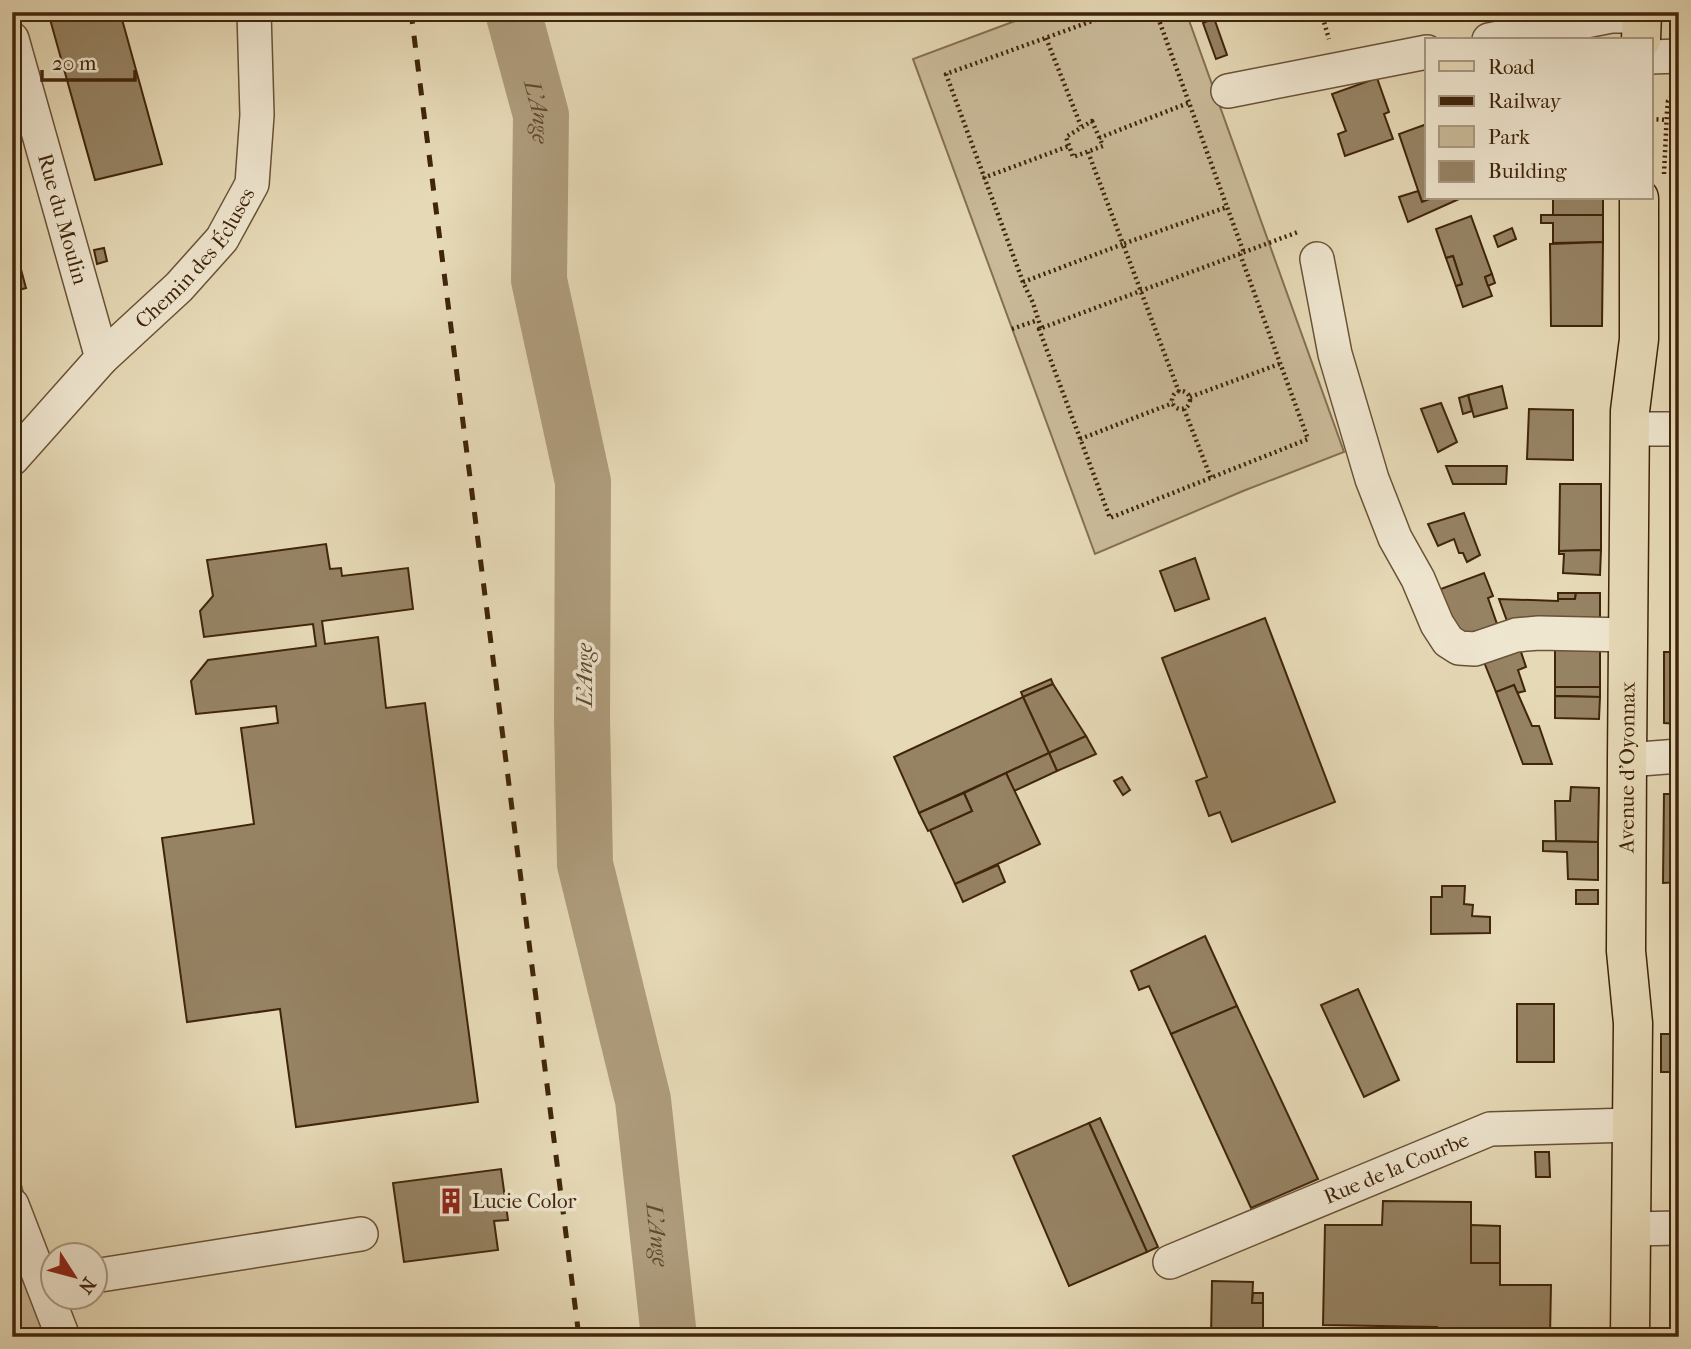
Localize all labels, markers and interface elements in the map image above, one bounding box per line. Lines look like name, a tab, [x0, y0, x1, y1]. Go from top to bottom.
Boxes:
scale bar	[42, 38, 135, 82]
legend	[1425, 38, 1652, 200]
text: 20 m	[52, 51, 97, 75]
text: Road	[1488, 55, 1535, 79]
water label: L'Ange	[518, 75, 555, 144]
text: Railway	[1488, 89, 1562, 113]
text: Park	[1488, 125, 1530, 149]
street label: Rue du Moulin	[33, 151, 93, 287]
text: Building	[1488, 159, 1567, 183]
street label: Chemin des Écluses	[130, 183, 260, 333]
water label: L'Ange	[571, 643, 598, 709]
street label: Avenue d'Oyonnax	[1615, 682, 1640, 854]
street label: Rue de la Courbe	[1320, 1127, 1472, 1209]
building icon: Lucie Color	[436, 1186, 466, 1216]
place label: Lucie Color	[472, 1189, 576, 1213]
water label: L'Ange	[641, 1200, 675, 1268]
north arrow	[38, 1240, 108, 1310]
text: N	[73, 1273, 100, 1298]

